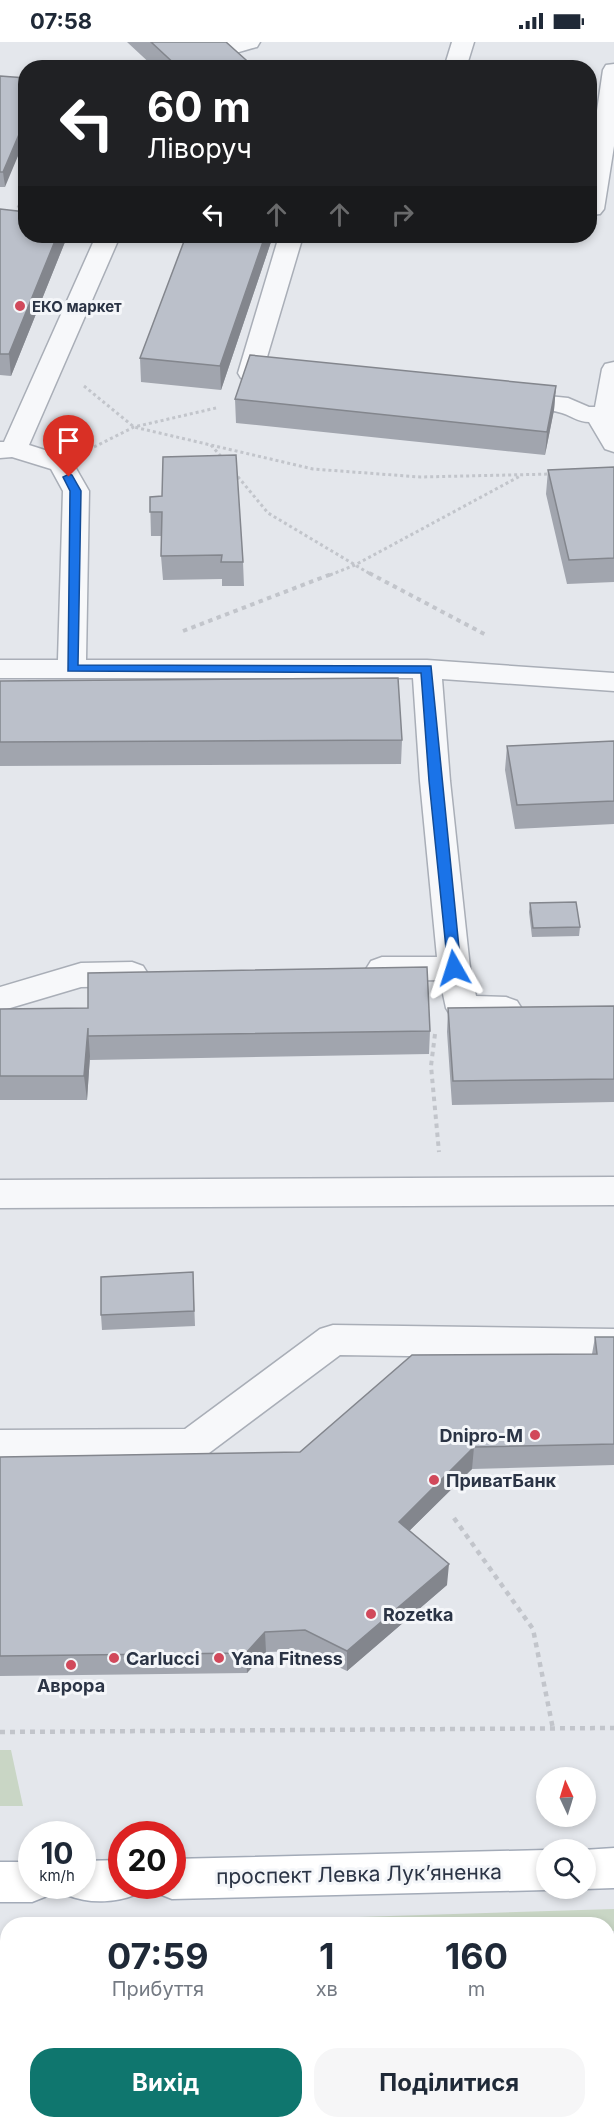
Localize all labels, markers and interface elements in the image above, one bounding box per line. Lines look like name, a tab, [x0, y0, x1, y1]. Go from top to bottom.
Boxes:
text: 07:58	[30, 8, 92, 34]
text: 60 m	[147, 81, 251, 132]
icon: left	[48, 84, 126, 162]
text: Ліворуч	[147, 132, 252, 165]
icon: left	[197, 198, 230, 231]
icon: ahead	[260, 198, 293, 231]
icon: ahead	[323, 198, 356, 231]
icon: right	[386, 198, 419, 231]
place label: ЕКО маркет	[32, 297, 122, 316]
marker: ЕКО маркет	[13, 299, 27, 313]
pin	[43, 415, 94, 477]
icon: arrive	[52, 424, 85, 457]
position arrow	[422, 936, 486, 1000]
place label: Dnipro-M	[439, 1425, 523, 1446]
marker: Dnipro-M	[528, 1428, 542, 1442]
place label: ПриватБанк	[446, 1470, 557, 1491]
marker: ПриватБанк	[427, 1473, 441, 1487]
place label: Rozetka	[383, 1604, 453, 1625]
marker: Rozetka	[364, 1607, 378, 1621]
place label: Carlucci	[126, 1648, 200, 1669]
place label: Yana Fitness	[231, 1648, 343, 1669]
marker: Carlucci	[107, 1651, 121, 1665]
marker: Yana Fitness	[212, 1651, 226, 1665]
marker: Аврора	[64, 1658, 78, 1672]
place label: Аврора	[37, 1675, 105, 1696]
north arrow	[536, 1767, 596, 1827]
map controls	[536, 1767, 596, 1899]
speed limit sign: 20	[108, 1821, 186, 1899]
text: 10	[40, 1835, 74, 1871]
button: search	[536, 1839, 596, 1899]
street label: проспект Левка Лукʼяненка	[216, 1859, 502, 1889]
text: km/h	[39, 1866, 75, 1885]
text: 07:59	[107, 1934, 209, 1978]
text: 1	[319, 1934, 335, 1978]
text: 160	[445, 1934, 508, 1978]
text: Прибуття	[112, 1977, 204, 2001]
text: хв	[316, 1977, 338, 2001]
text: m	[468, 1977, 485, 2001]
button: Вихід	[30, 2048, 302, 2117]
button: Поділитися	[314, 2048, 585, 2117]

